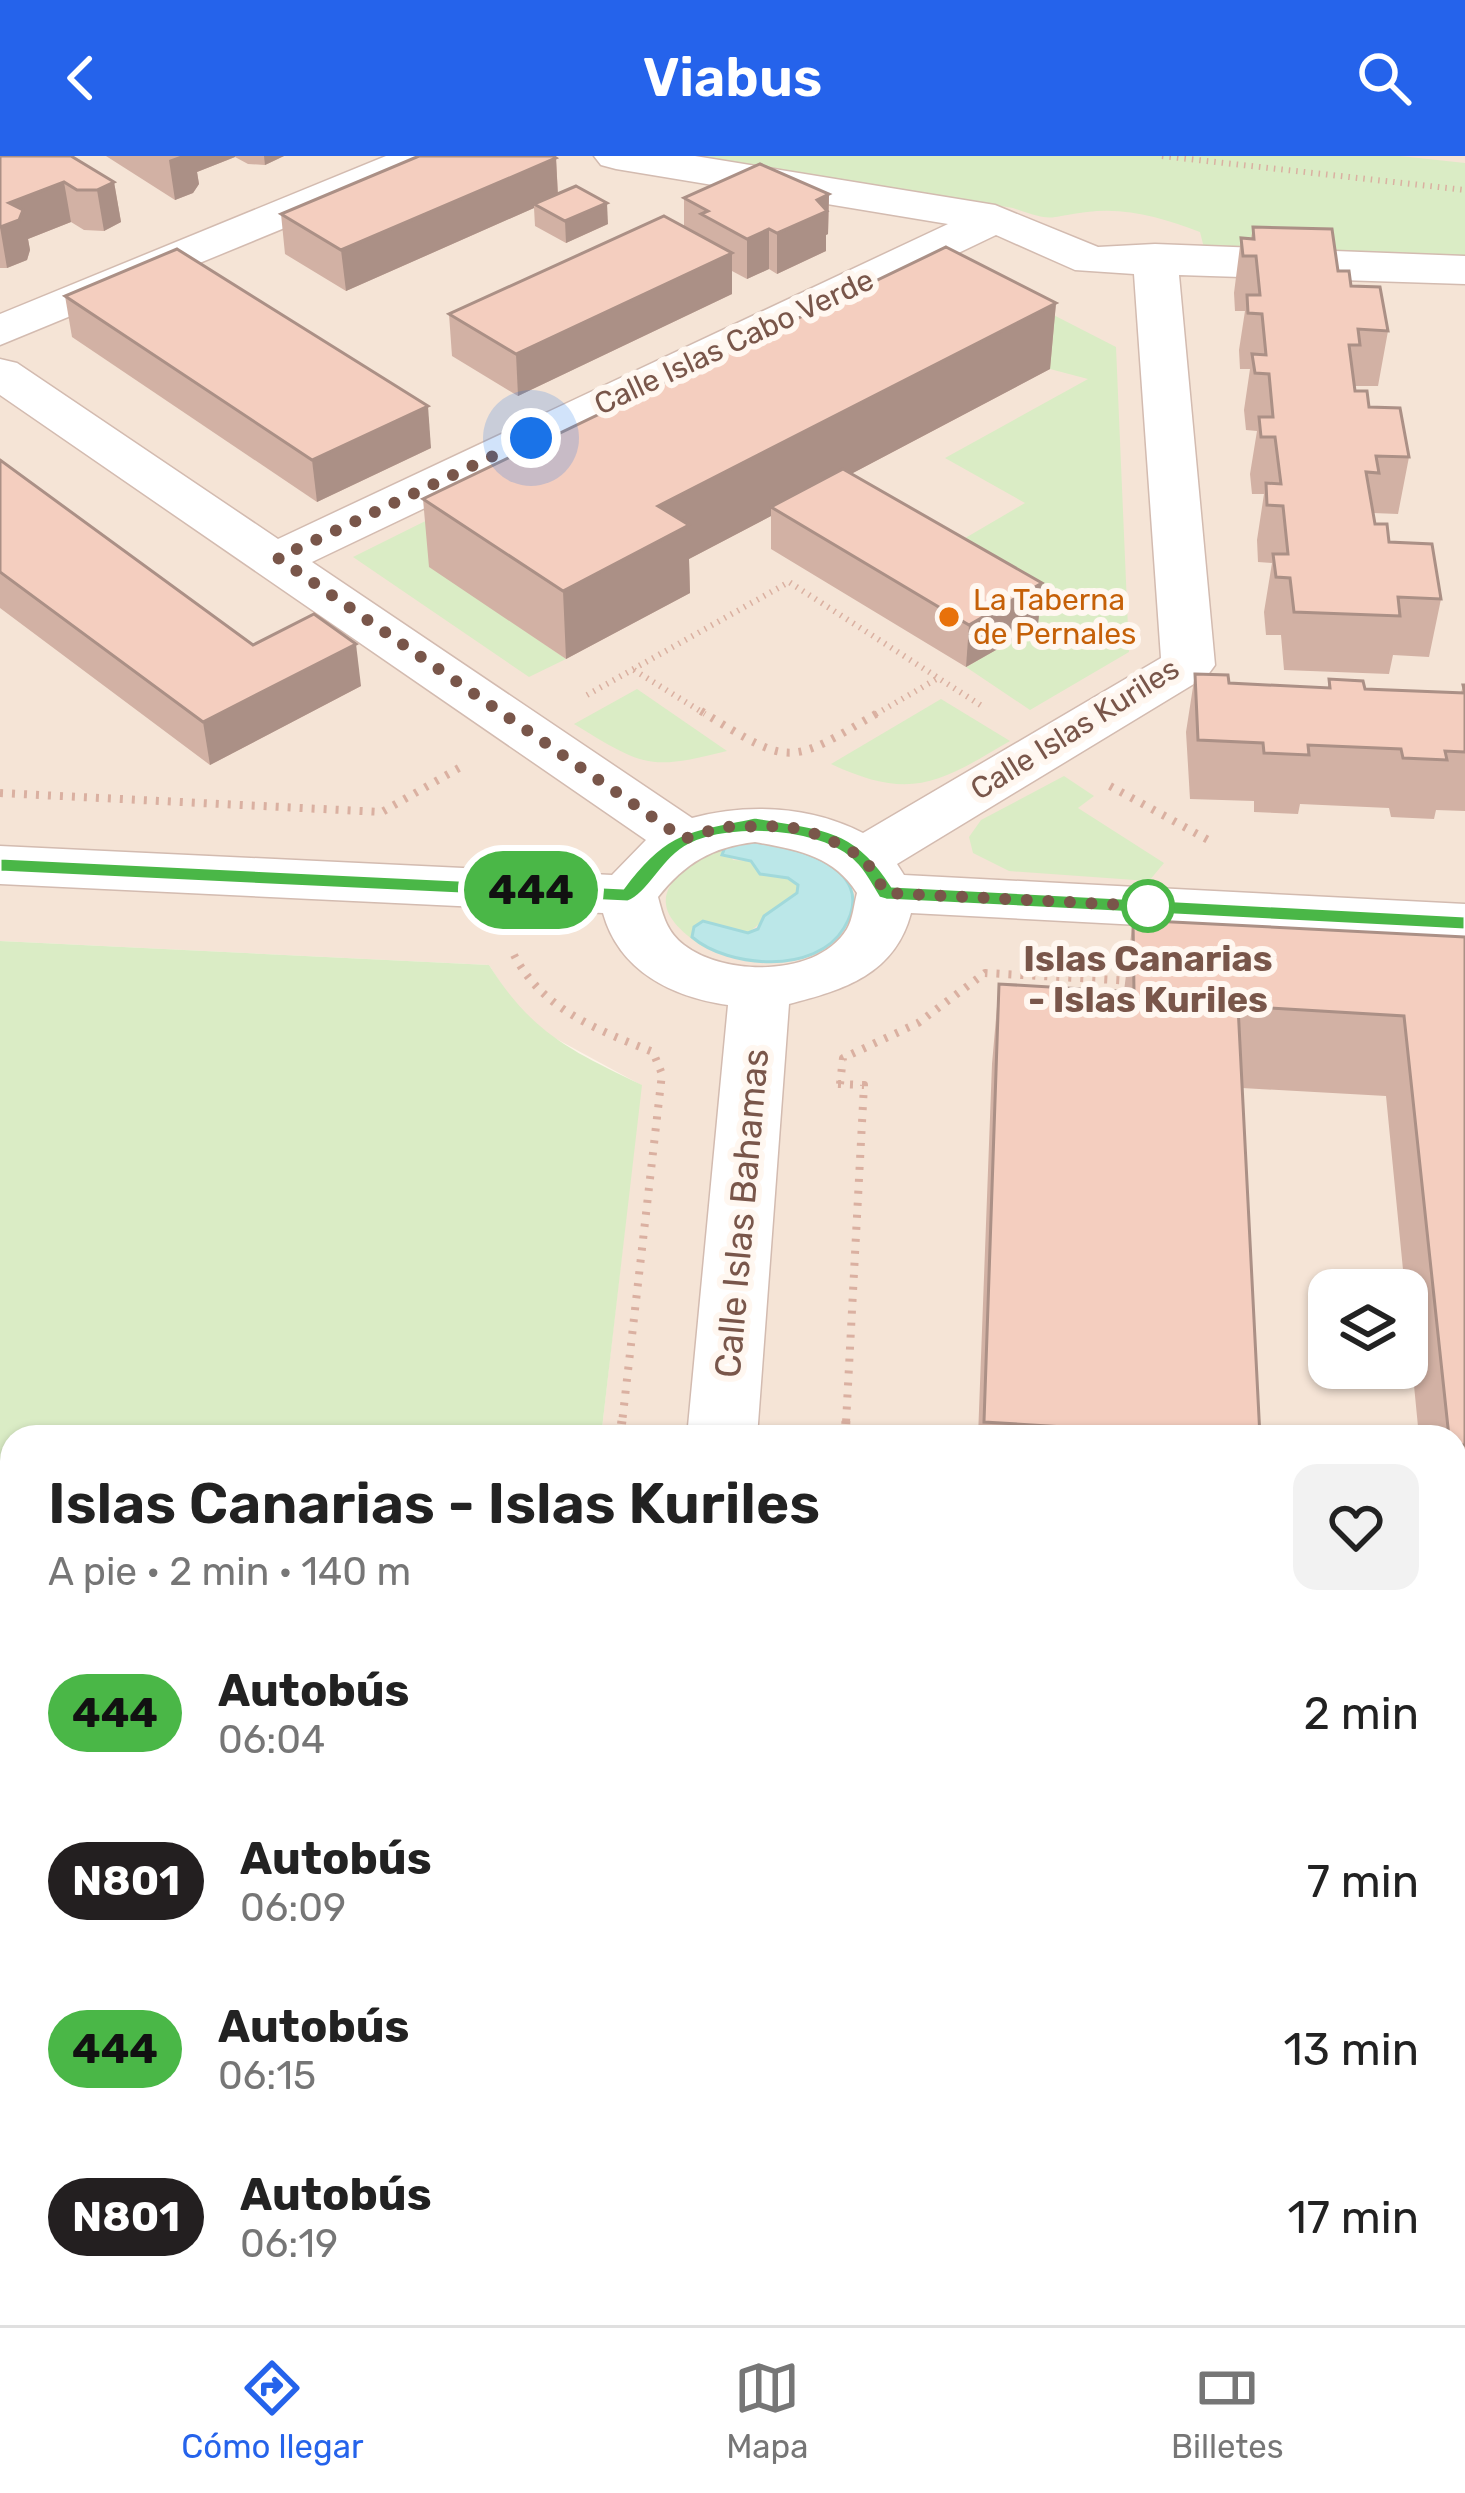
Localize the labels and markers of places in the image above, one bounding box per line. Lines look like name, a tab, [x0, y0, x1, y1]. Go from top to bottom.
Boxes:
place label: La Taberna de Pernales	[973, 582, 1136, 652]
marker: La Taberna de Pernales	[936, 604, 962, 630]
marker: Islas Canarias - Islas Kuriles	[1123, 881, 1173, 931]
place label: Islas Canarias - Islas Kuriles	[1023, 937, 1273, 1021]

